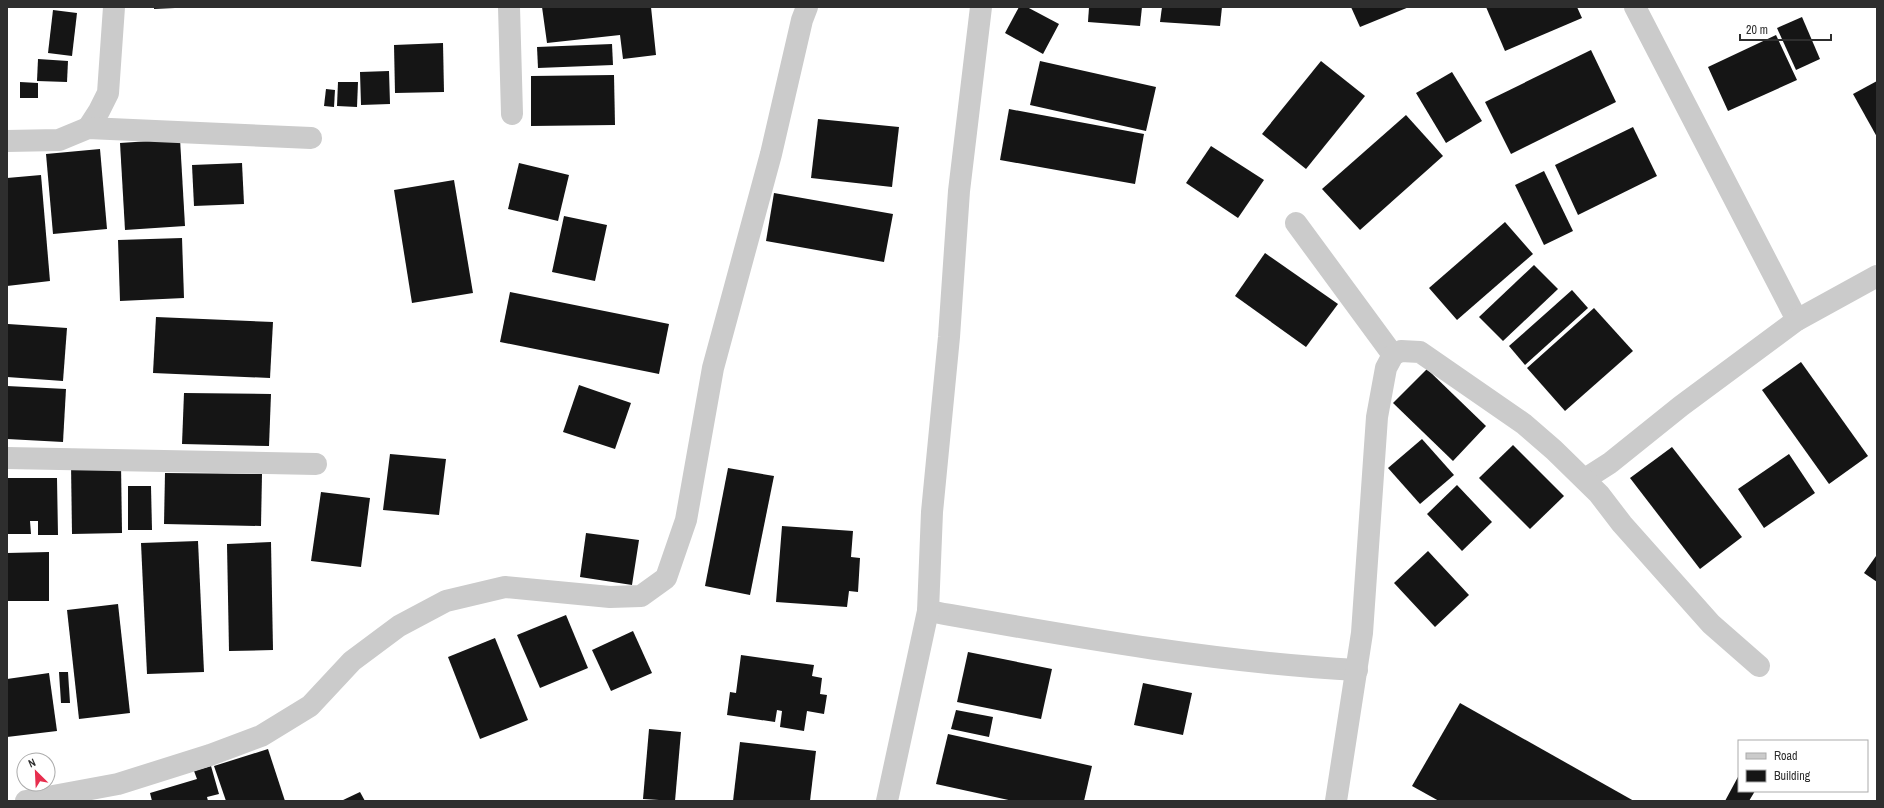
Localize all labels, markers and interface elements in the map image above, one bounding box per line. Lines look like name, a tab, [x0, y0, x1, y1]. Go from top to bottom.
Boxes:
scale bar	[1740, 16, 1831, 42]
text: 20 m	[1746, 22, 1768, 38]
legend	[1738, 740, 1868, 792]
text: Road	[1774, 748, 1798, 764]
north arrow	[16, 752, 56, 792]
text: N	[26, 755, 38, 771]
text: Building	[1774, 768, 1811, 784]

